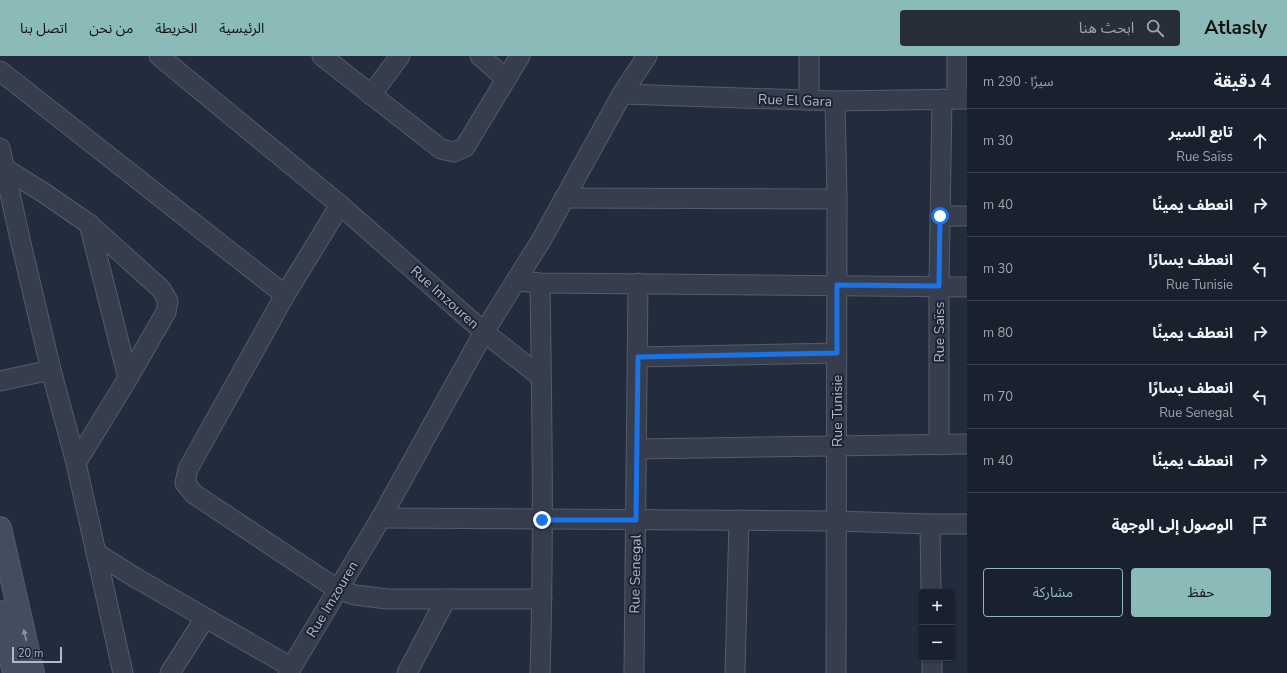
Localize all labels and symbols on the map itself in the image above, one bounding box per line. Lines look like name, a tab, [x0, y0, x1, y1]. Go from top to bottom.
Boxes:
street label: Rue El Gara	[758, 90, 832, 111]
route start	[931, 207, 949, 225]
street label: Rue Imzouren	[406, 261, 483, 333]
street label: Rue Saïss	[930, 301, 949, 363]
street label: Rue Tunisie	[828, 375, 847, 447]
route end	[533, 511, 551, 529]
street label: Rue Senegal	[625, 533, 646, 614]
street label: Rue Imzouren	[302, 557, 363, 641]
one-way arrow	[21, 629, 27, 641]
scale bar	[12, 645, 62, 664]

